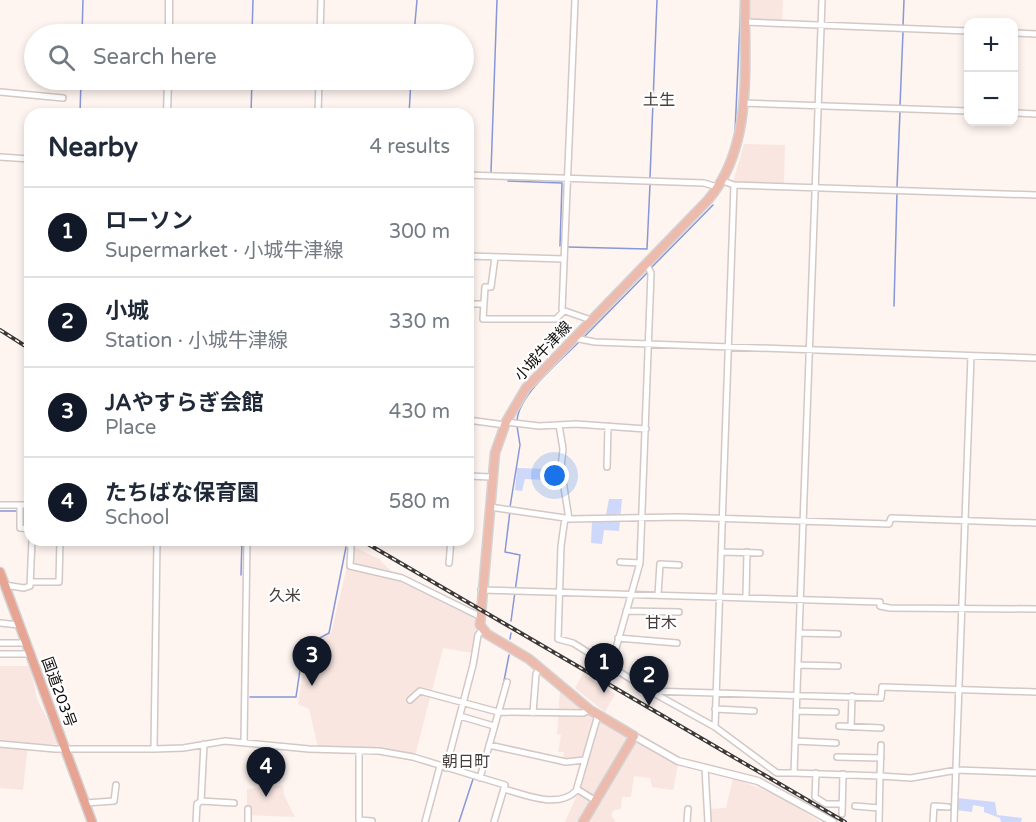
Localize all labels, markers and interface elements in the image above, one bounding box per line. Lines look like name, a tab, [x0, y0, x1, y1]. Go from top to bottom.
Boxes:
map controls	[964, 18, 1018, 126]
button: +	[964, 18, 1018, 72]
search box	[24, 24, 474, 90]
icon: search	[45, 41, 78, 74]
text: Search here	[93, 44, 217, 70]
button: −	[964, 72, 1018, 126]
district label: 土生	[643, 90, 675, 110]
text: Nearby	[48, 132, 138, 163]
text: 4 results	[370, 135, 450, 159]
text: ローソン	[105, 208, 193, 234]
text: 1	[61, 220, 74, 244]
text: 300 m	[389, 220, 450, 244]
text: Supermarket · 小城牛津線	[105, 239, 343, 263]
text: 小城	[105, 298, 149, 324]
text: 2	[61, 310, 74, 334]
text: 330 m	[389, 310, 450, 334]
street label: 小城牛津線	[511, 317, 575, 385]
text: Station · 小城牛津線	[105, 329, 288, 353]
text: JAやすらぎ会館	[105, 390, 264, 416]
text: 3	[61, 400, 74, 424]
text: 430 m	[389, 400, 450, 424]
text: Place	[105, 416, 156, 440]
your location	[540, 461, 569, 490]
text: たちばな保育園	[105, 480, 259, 506]
text: 4	[61, 490, 74, 514]
text: 580 m	[389, 490, 450, 514]
text: School	[105, 506, 169, 530]
district label: 久米	[269, 586, 301, 606]
district label: 甘木	[645, 613, 677, 633]
pin: 3	[292, 636, 332, 686]
pin: 1	[584, 644, 624, 693]
street label: 国道203号	[38, 654, 80, 730]
pin: 2	[630, 656, 668, 706]
pin: 4	[246, 748, 286, 797]
district label: 朝日町	[442, 752, 490, 772]

